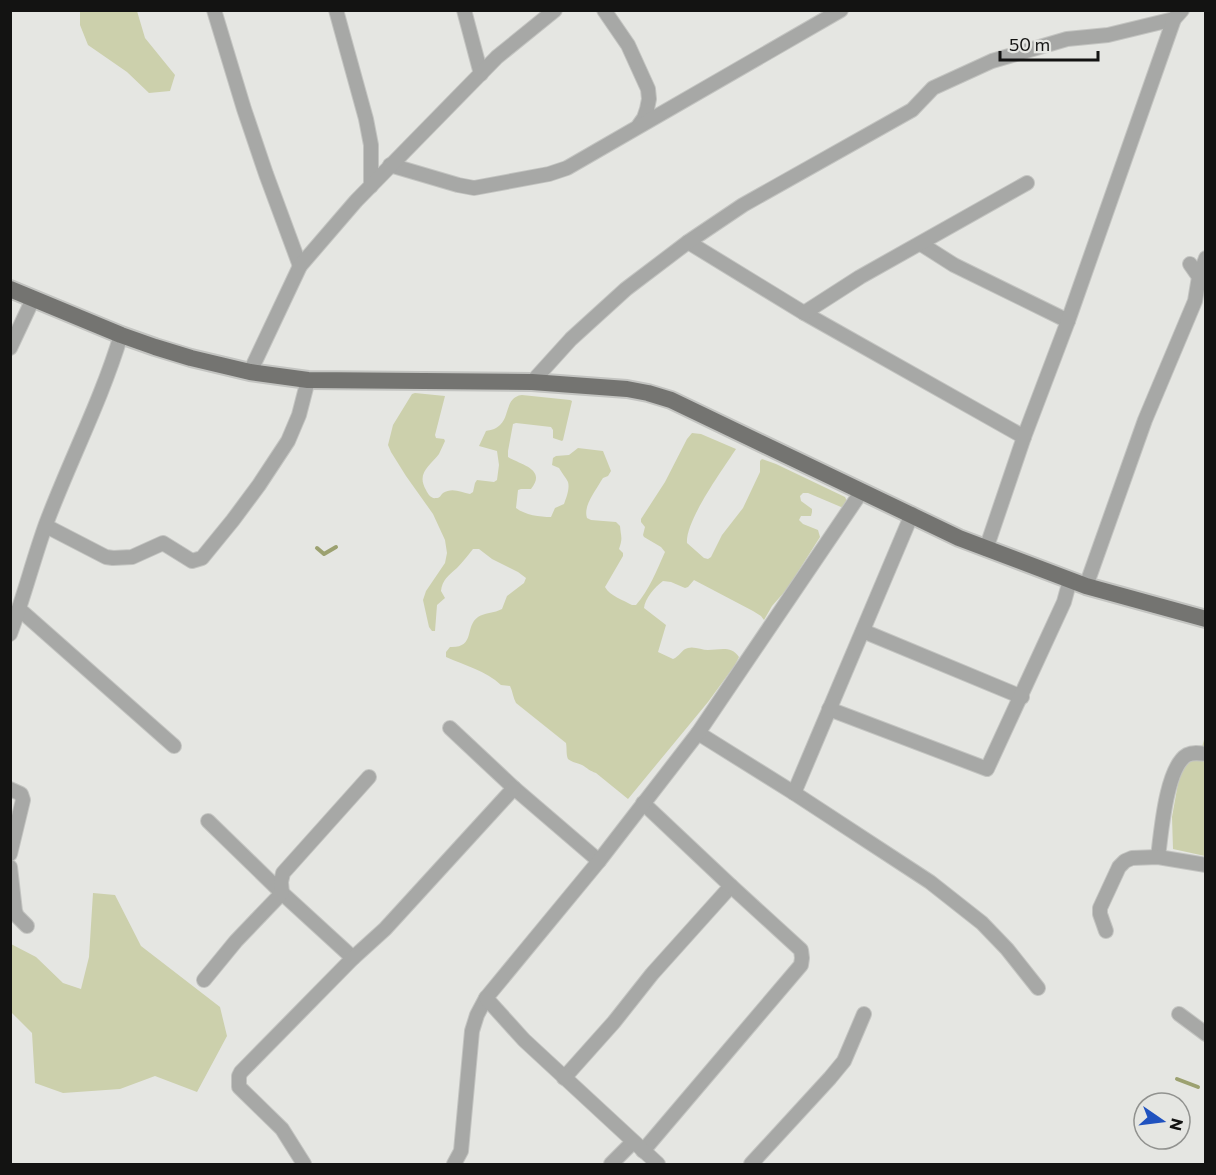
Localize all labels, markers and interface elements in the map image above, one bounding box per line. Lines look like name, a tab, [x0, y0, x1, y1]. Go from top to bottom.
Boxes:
scale bar	[1000, 24, 1098, 62]
text: 50 m	[1009, 33, 1050, 55]
north arrow	[1132, 1091, 1192, 1151]
text: N	[1166, 1117, 1188, 1133]

